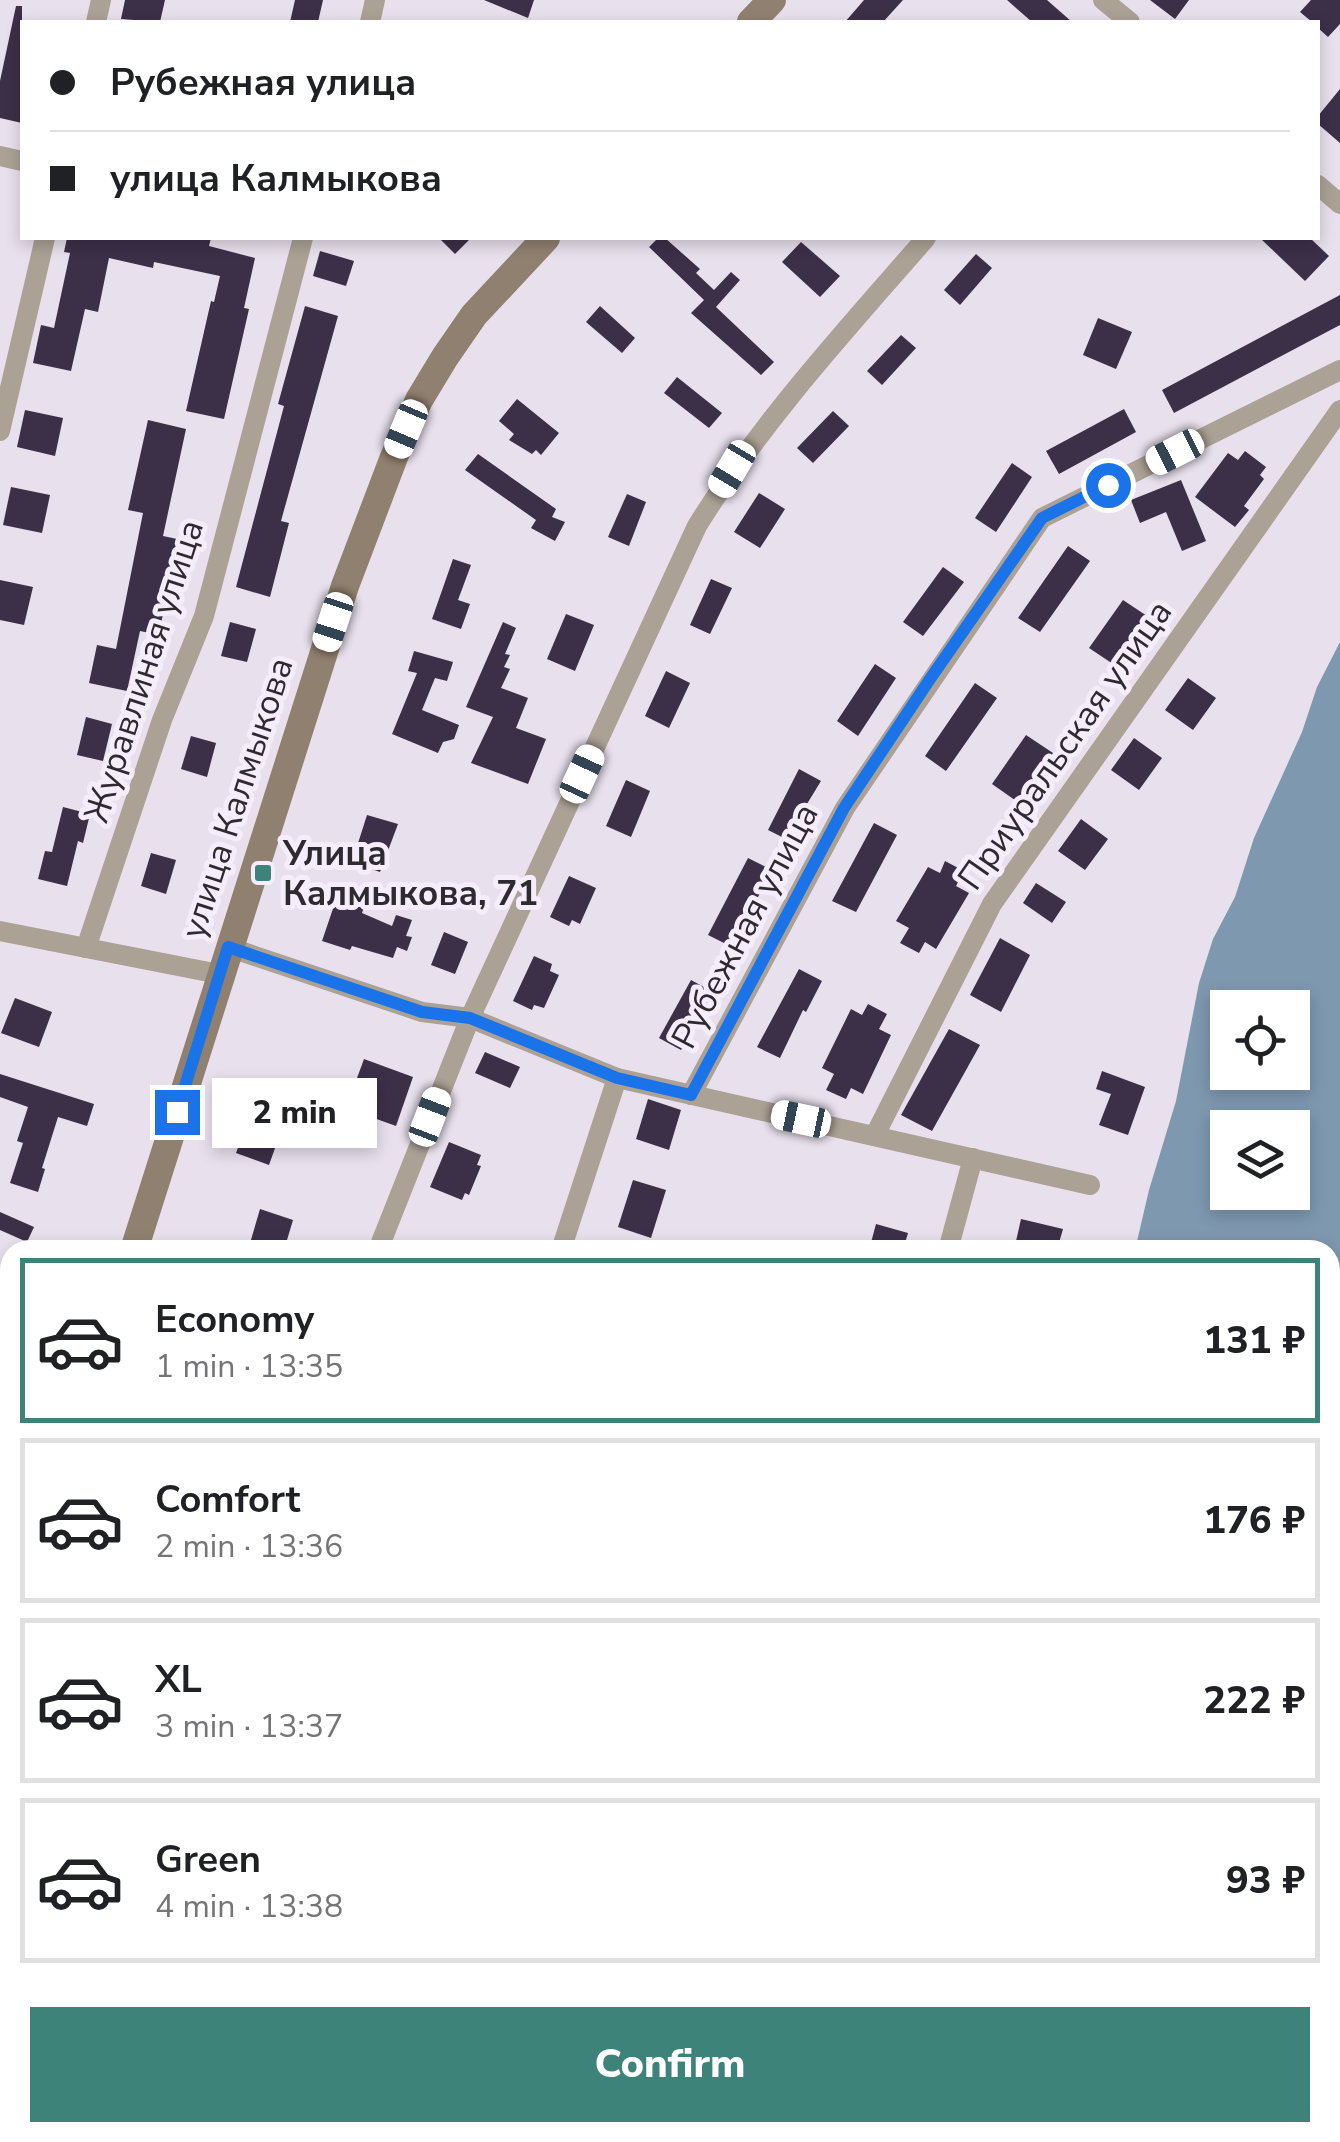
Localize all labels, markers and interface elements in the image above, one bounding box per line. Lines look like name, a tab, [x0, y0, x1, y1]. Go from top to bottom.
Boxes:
text: Рубежная улица	[110, 57, 416, 108]
text: улица Калмыкова	[110, 153, 442, 204]
car	[380, 396, 432, 462]
car	[1141, 425, 1209, 479]
car	[704, 436, 760, 502]
route start	[1086, 463, 1131, 508]
street label: Журавлиная улица	[73, 514, 215, 828]
car	[309, 589, 357, 655]
street label: Приуральская улица	[947, 591, 1183, 899]
street label: улица Калмыкова	[169, 651, 305, 945]
car	[556, 740, 608, 808]
street label: Рубежная улица	[660, 795, 830, 1057]
place label: Улица Калмыкова, 71	[282, 830, 538, 917]
marker: Улица Калмыкова, 71	[252, 862, 274, 884]
map controls	[1210, 990, 1310, 1210]
button: locate	[1210, 990, 1310, 1090]
callout: 2 min	[212, 1077, 377, 1147]
car	[405, 1084, 455, 1150]
route end	[155, 1090, 200, 1135]
text: 2 min	[252, 1091, 337, 1134]
car	[769, 1098, 833, 1140]
button: layers	[1210, 1110, 1310, 1210]
text: Economy	[155, 1294, 314, 1345]
icon: car	[35, 1296, 125, 1386]
text: 131 ₽	[1203, 1315, 1305, 1366]
text: 1 min · 13:35	[155, 1345, 343, 1388]
text: Comfort	[155, 1474, 300, 1525]
icon: car	[35, 1476, 125, 1566]
text: 176 ₽	[1203, 1495, 1305, 1546]
text: 2 min · 13:36	[155, 1525, 343, 1568]
text: XL	[155, 1654, 202, 1705]
icon: car	[35, 1656, 125, 1746]
text: 222 ₽	[1203, 1675, 1305, 1726]
text: 3 min · 13:37	[155, 1705, 343, 1748]
text: Green	[155, 1834, 261, 1885]
icon: car	[35, 1836, 125, 1926]
text: 93 ₽	[1226, 1855, 1305, 1906]
text: 4 min · 13:38	[155, 1885, 343, 1928]
button: Confirm	[30, 2007, 1310, 2122]

